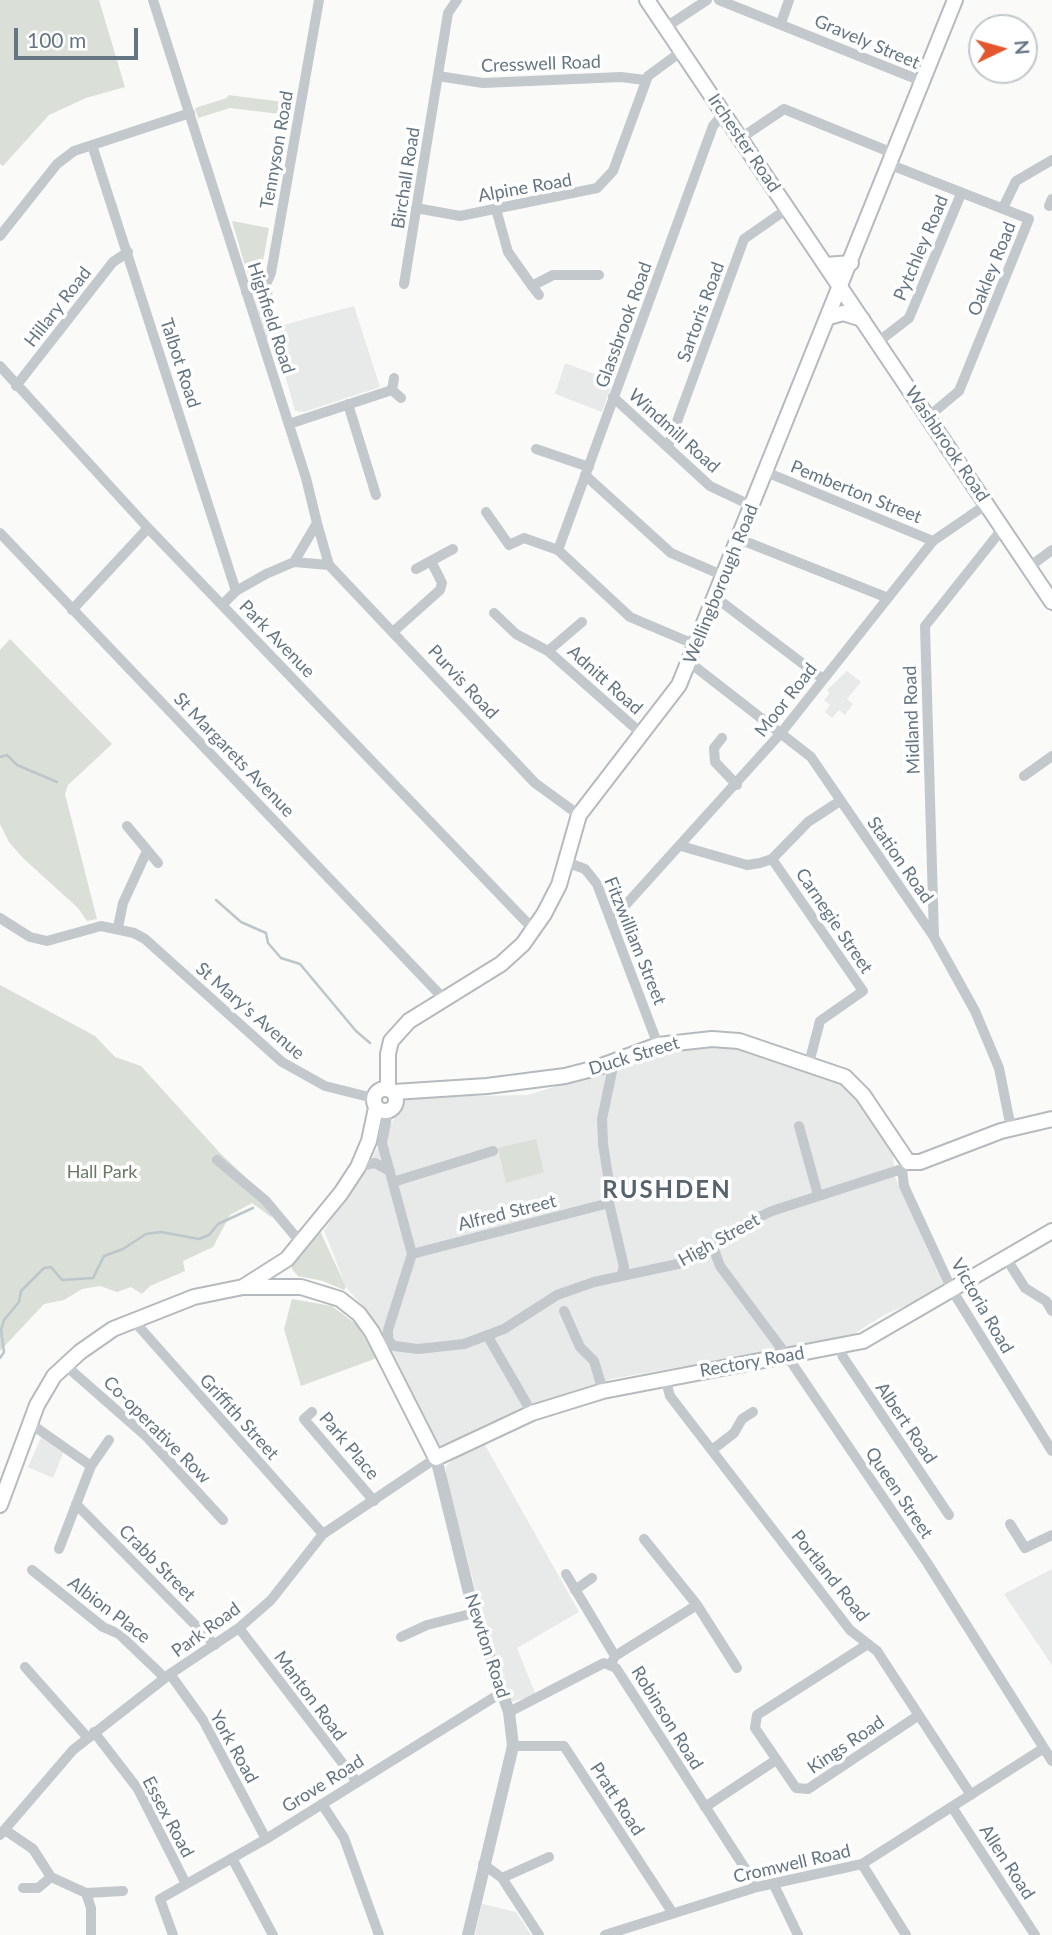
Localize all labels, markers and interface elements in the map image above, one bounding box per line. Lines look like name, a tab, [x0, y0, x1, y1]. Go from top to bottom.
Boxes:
street label: Gravely Street	[811, 10, 923, 74]
scale bar	[18, 14, 142, 58]
north arrow	[968, 14, 1038, 84]
text: 100 m	[27, 27, 86, 52]
text: N	[1010, 39, 1035, 56]
street label: Cresswell Road	[481, 51, 601, 77]
street label: Tennyson Road	[256, 89, 298, 211]
street label: Irchester Road	[703, 90, 785, 196]
street label: Birchall Road	[387, 126, 425, 230]
street label: Alpine Road	[476, 169, 574, 207]
street label: Pytchley Road	[889, 192, 953, 304]
street label: Oakley Road	[963, 219, 1021, 319]
street label: Glassbrook Road	[591, 259, 657, 391]
street label: Sartoris Road	[673, 259, 729, 365]
street label: Highfield Road	[243, 260, 299, 376]
street label: Hillary Road	[20, 263, 96, 351]
street label: Talbot Road	[155, 315, 205, 411]
street label: Washbrook Road	[900, 382, 994, 506]
street label: Windmill Road	[624, 384, 724, 478]
street label: Pemberton Street	[787, 456, 925, 528]
street label: Wellingborough Road	[679, 501, 763, 667]
street label: Park Avenue	[235, 596, 319, 682]
street label: Purvis Road	[423, 641, 503, 723]
street label: Adnitt Road	[563, 641, 647, 719]
street label: Moor Road	[750, 659, 822, 741]
street label: Midland Road	[899, 665, 925, 775]
street label: St Margarets Avenue	[169, 688, 299, 822]
street label: Station Road	[862, 813, 938, 907]
street label: Carnegie Street	[791, 864, 877, 978]
street label: Fitzwilliam Street	[599, 874, 671, 1008]
street label: St Mary's Avenue	[191, 958, 309, 1064]
street label: Duck Street	[586, 1032, 682, 1080]
park label: Hall Park	[67, 1161, 137, 1183]
district label: RUSHDEN	[603, 1176, 731, 1204]
street label: Alfred Street	[456, 1190, 558, 1236]
street label: High Street	[675, 1209, 763, 1271]
street label: Victoria Road	[946, 1255, 1018, 1357]
street label: Rectory Road	[698, 1342, 806, 1382]
street label: Griffith Street	[195, 1370, 283, 1464]
street label: Co-operative Row	[99, 1372, 215, 1488]
street label: Albert Road	[871, 1378, 941, 1468]
street label: Park Place	[314, 1408, 384, 1484]
street label: Queen Street	[861, 1443, 937, 1543]
street label: Crabb Street	[114, 1520, 200, 1606]
street label: Portland Road	[787, 1526, 873, 1626]
street label: Albion Place	[64, 1572, 154, 1648]
street label: Newton Road	[460, 1591, 514, 1701]
street label: Park Road	[167, 1598, 245, 1662]
street label: Manton Road	[269, 1647, 351, 1745]
street label: Robinson Road	[627, 1662, 707, 1774]
street label: York Road	[205, 1707, 263, 1787]
street label: Kings Road	[803, 1711, 889, 1779]
street label: Grove Road	[278, 1750, 368, 1818]
street label: Pratt Road	[585, 1758, 649, 1840]
street label: Essex Road	[138, 1773, 198, 1861]
street label: Allen Road	[975, 1821, 1039, 1903]
street label: Cromwell Road	[731, 1840, 853, 1888]

